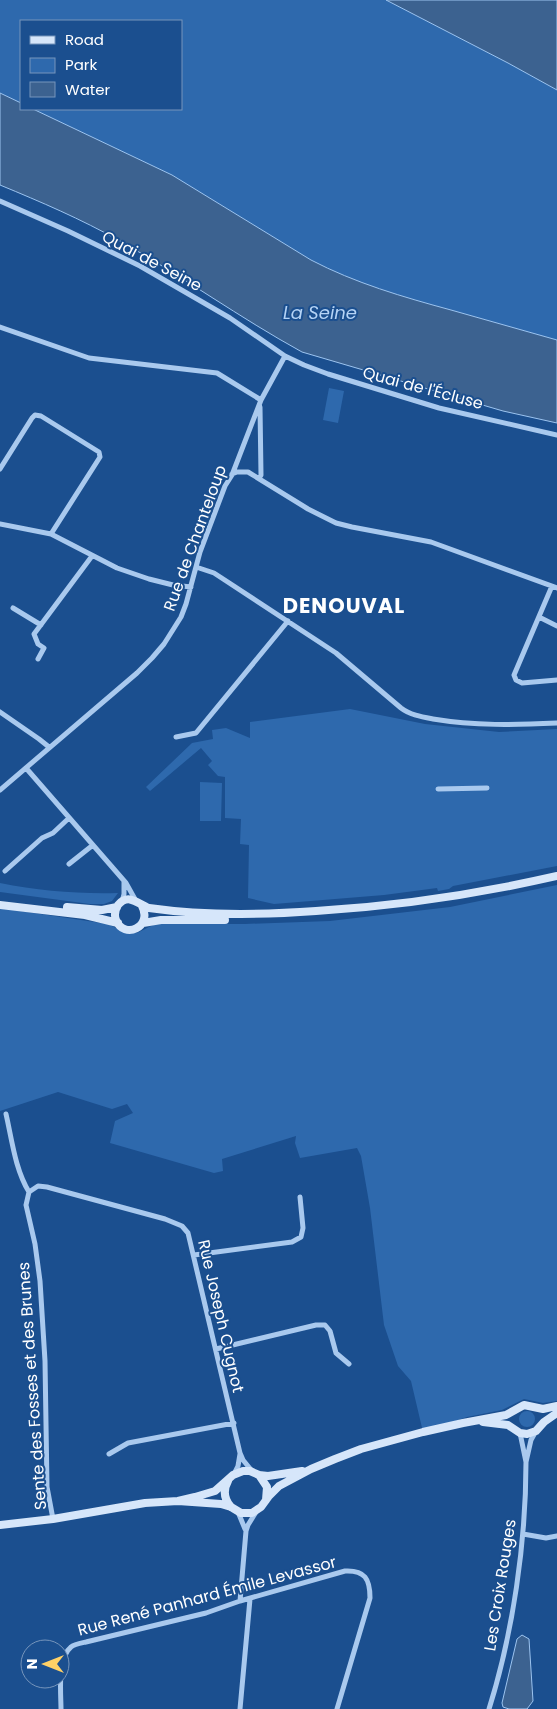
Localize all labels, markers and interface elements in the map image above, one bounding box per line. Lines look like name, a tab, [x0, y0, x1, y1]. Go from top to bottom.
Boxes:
legend	[20, 20, 182, 110]
text: Road	[65, 29, 104, 50]
text: Park	[65, 54, 97, 75]
text: Water	[65, 79, 111, 100]
street label: Quai de Seine	[98, 225, 206, 297]
water label: La Seine	[283, 300, 357, 325]
street label: Quai de l'Écluse	[360, 361, 486, 415]
street label: Rue de Chanteloup	[158, 462, 232, 614]
district label: DENOUVAL	[283, 591, 405, 620]
street label: Rue Joseph Cugnot	[192, 1237, 250, 1395]
street label: Sente des Fosses et des Brunes	[12, 1261, 52, 1511]
street label: Les Croix Rouges	[478, 1517, 522, 1653]
street label: Rue René Panhard Émile Levassor	[75, 1550, 339, 1642]
north arrow	[20, 1639, 70, 1689]
text: N	[22, 1659, 42, 1669]

